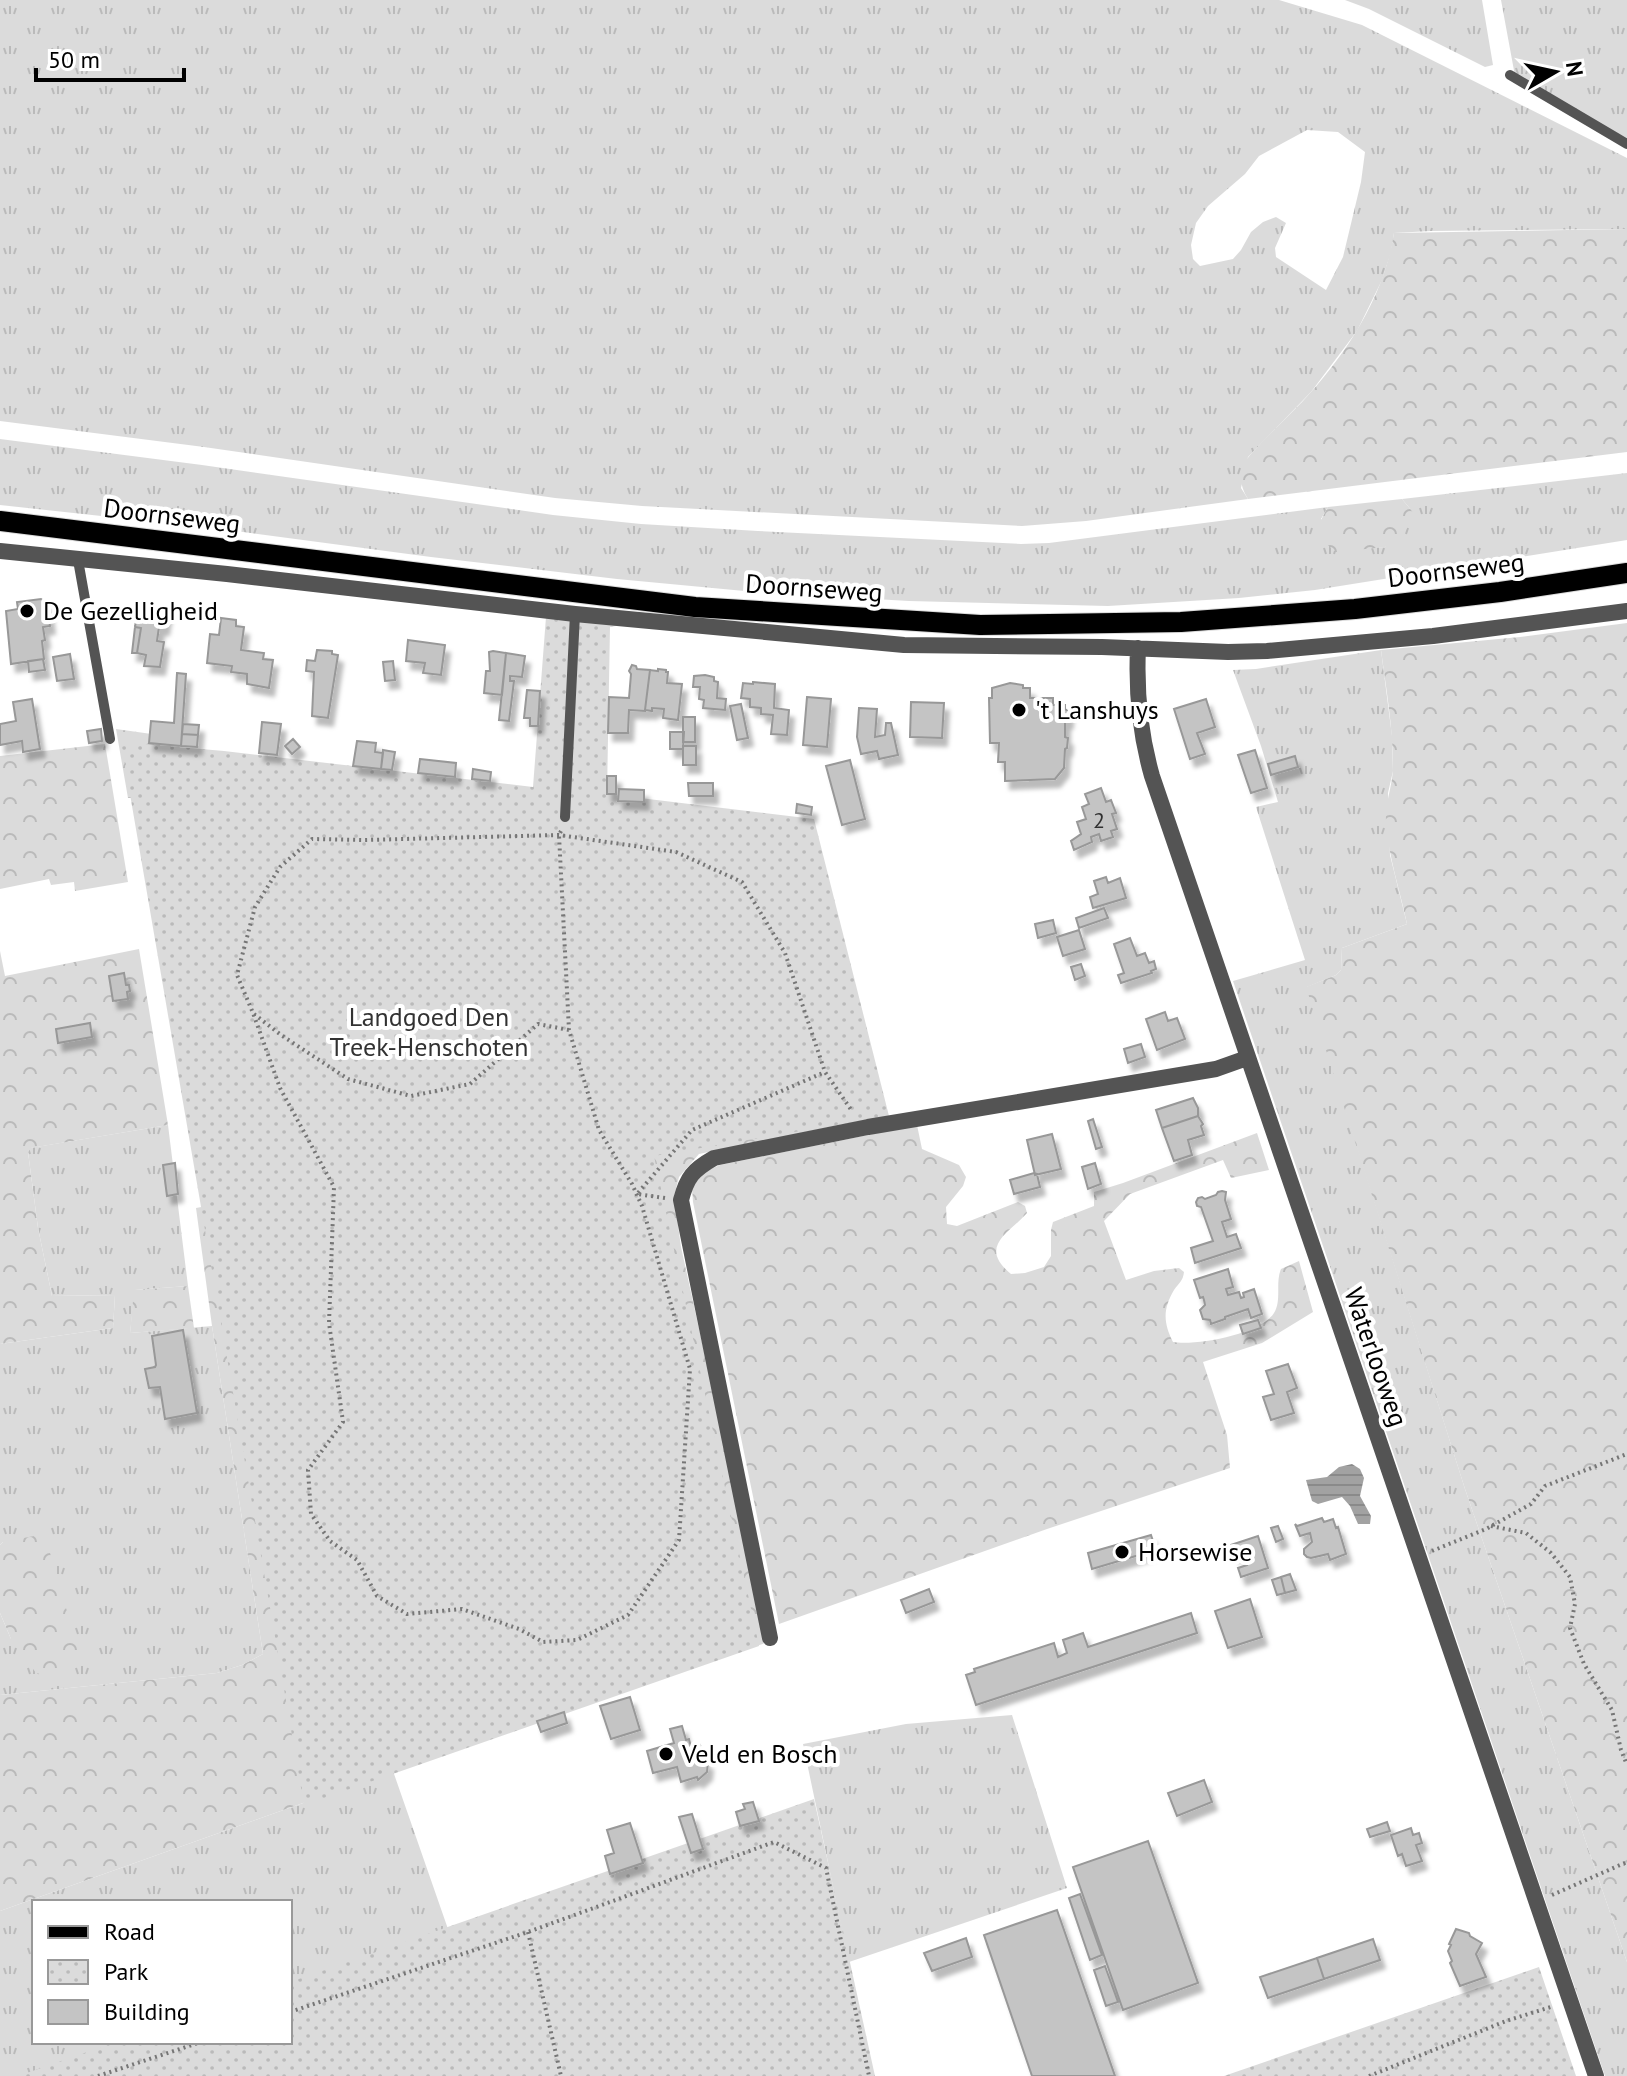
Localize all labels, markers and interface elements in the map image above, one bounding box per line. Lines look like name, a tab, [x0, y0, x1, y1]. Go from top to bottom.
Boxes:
scale bar	[36, 32, 184, 82]
north arrow	[1515, 32, 1595, 112]
text: 50 m	[48, 44, 100, 75]
text: N	[1560, 60, 1590, 78]
street label: Doornseweg	[102, 491, 242, 540]
street label: Doornseweg	[1386, 545, 1526, 594]
street label: Doornseweg	[744, 566, 884, 609]
place label: De Gezelligheid	[43, 594, 218, 627]
marker: De Gezelligheid	[18, 602, 36, 620]
place label: 't Lanshuys	[1035, 693, 1159, 726]
marker: 't Lanshuys	[1010, 701, 1028, 719]
house number: 2	[1093, 806, 1105, 834]
park label: Landgoed Den Treek-Henschoten	[330, 1000, 528, 1063]
street label: Waterlooweg	[1337, 1283, 1416, 1431]
place label: Horsewise	[1138, 1535, 1252, 1568]
marker: Horsewise	[1113, 1543, 1131, 1561]
place label: Veld en Bosch	[681, 1737, 837, 1770]
marker: Veld en Bosch	[657, 1745, 675, 1763]
legend	[32, 1900, 292, 2044]
text: Road	[104, 1916, 155, 1947]
text: Park	[104, 1956, 149, 1987]
text: Building	[104, 1996, 190, 2027]

